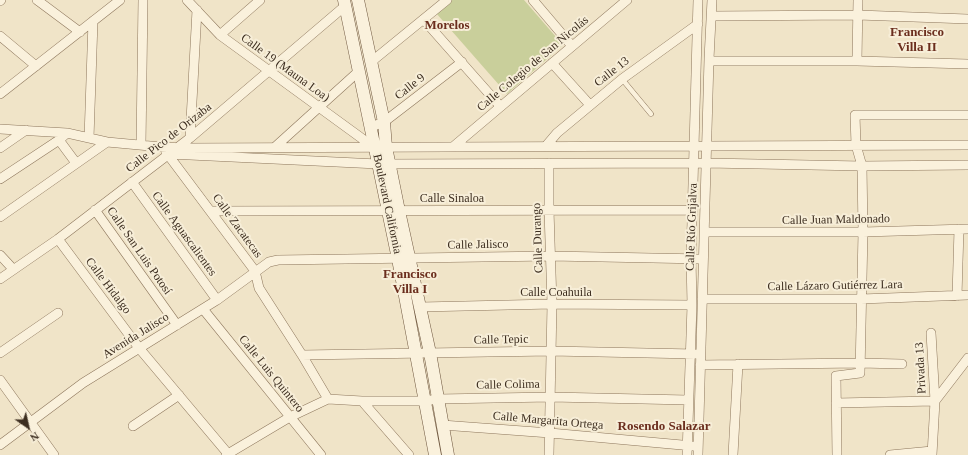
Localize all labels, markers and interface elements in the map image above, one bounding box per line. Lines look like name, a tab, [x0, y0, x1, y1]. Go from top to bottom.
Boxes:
street label: Calle Colegio de San Nicolás	[474, 13, 592, 115]
district label: Morelos	[424, 18, 470, 34]
district label: Francisco Villa II	[890, 25, 944, 56]
street label: Calle 19 (Mauna Loa)	[238, 31, 332, 105]
street label: Calle 13	[592, 54, 632, 90]
street label: Calle 9	[392, 71, 428, 103]
street label: Calle Pico de Orizaba	[123, 100, 215, 176]
street label: Boulevard California	[369, 153, 405, 255]
street label: Calle Río Grijalva	[683, 183, 701, 271]
street label: Calle Aguascalientes	[149, 189, 219, 279]
street label: Calle Zacatecas	[209, 191, 265, 261]
street label: Calle Sinaloa	[420, 192, 484, 206]
street label: Calle Durango	[530, 203, 546, 273]
street label: Calle San Luis Potosí	[103, 204, 175, 298]
street label: Calle Juan Maldonado	[782, 212, 890, 228]
street label: Calle Jalisco	[447, 237, 509, 253]
street label: Calle Hidalgo	[82, 255, 134, 317]
district label: Francisco Villa I	[383, 267, 437, 298]
street label: Calle Lázaro Gutiérrez Lara	[767, 278, 903, 294]
street label: Calle Coahuila	[520, 286, 592, 300]
street label: Avenida Jalisco	[100, 310, 172, 362]
street label: Calle Luis Quintero	[235, 332, 307, 416]
street label: Calle Tepic	[473, 332, 529, 348]
street label: Privada 13	[912, 342, 930, 394]
street label: Calle Colima	[476, 377, 540, 393]
north arrow	[8, 407, 48, 447]
street label: Calle Margarita Ortega	[492, 409, 604, 433]
district label: Rosendo Salazar	[618, 419, 710, 435]
text: N	[28, 430, 41, 444]

